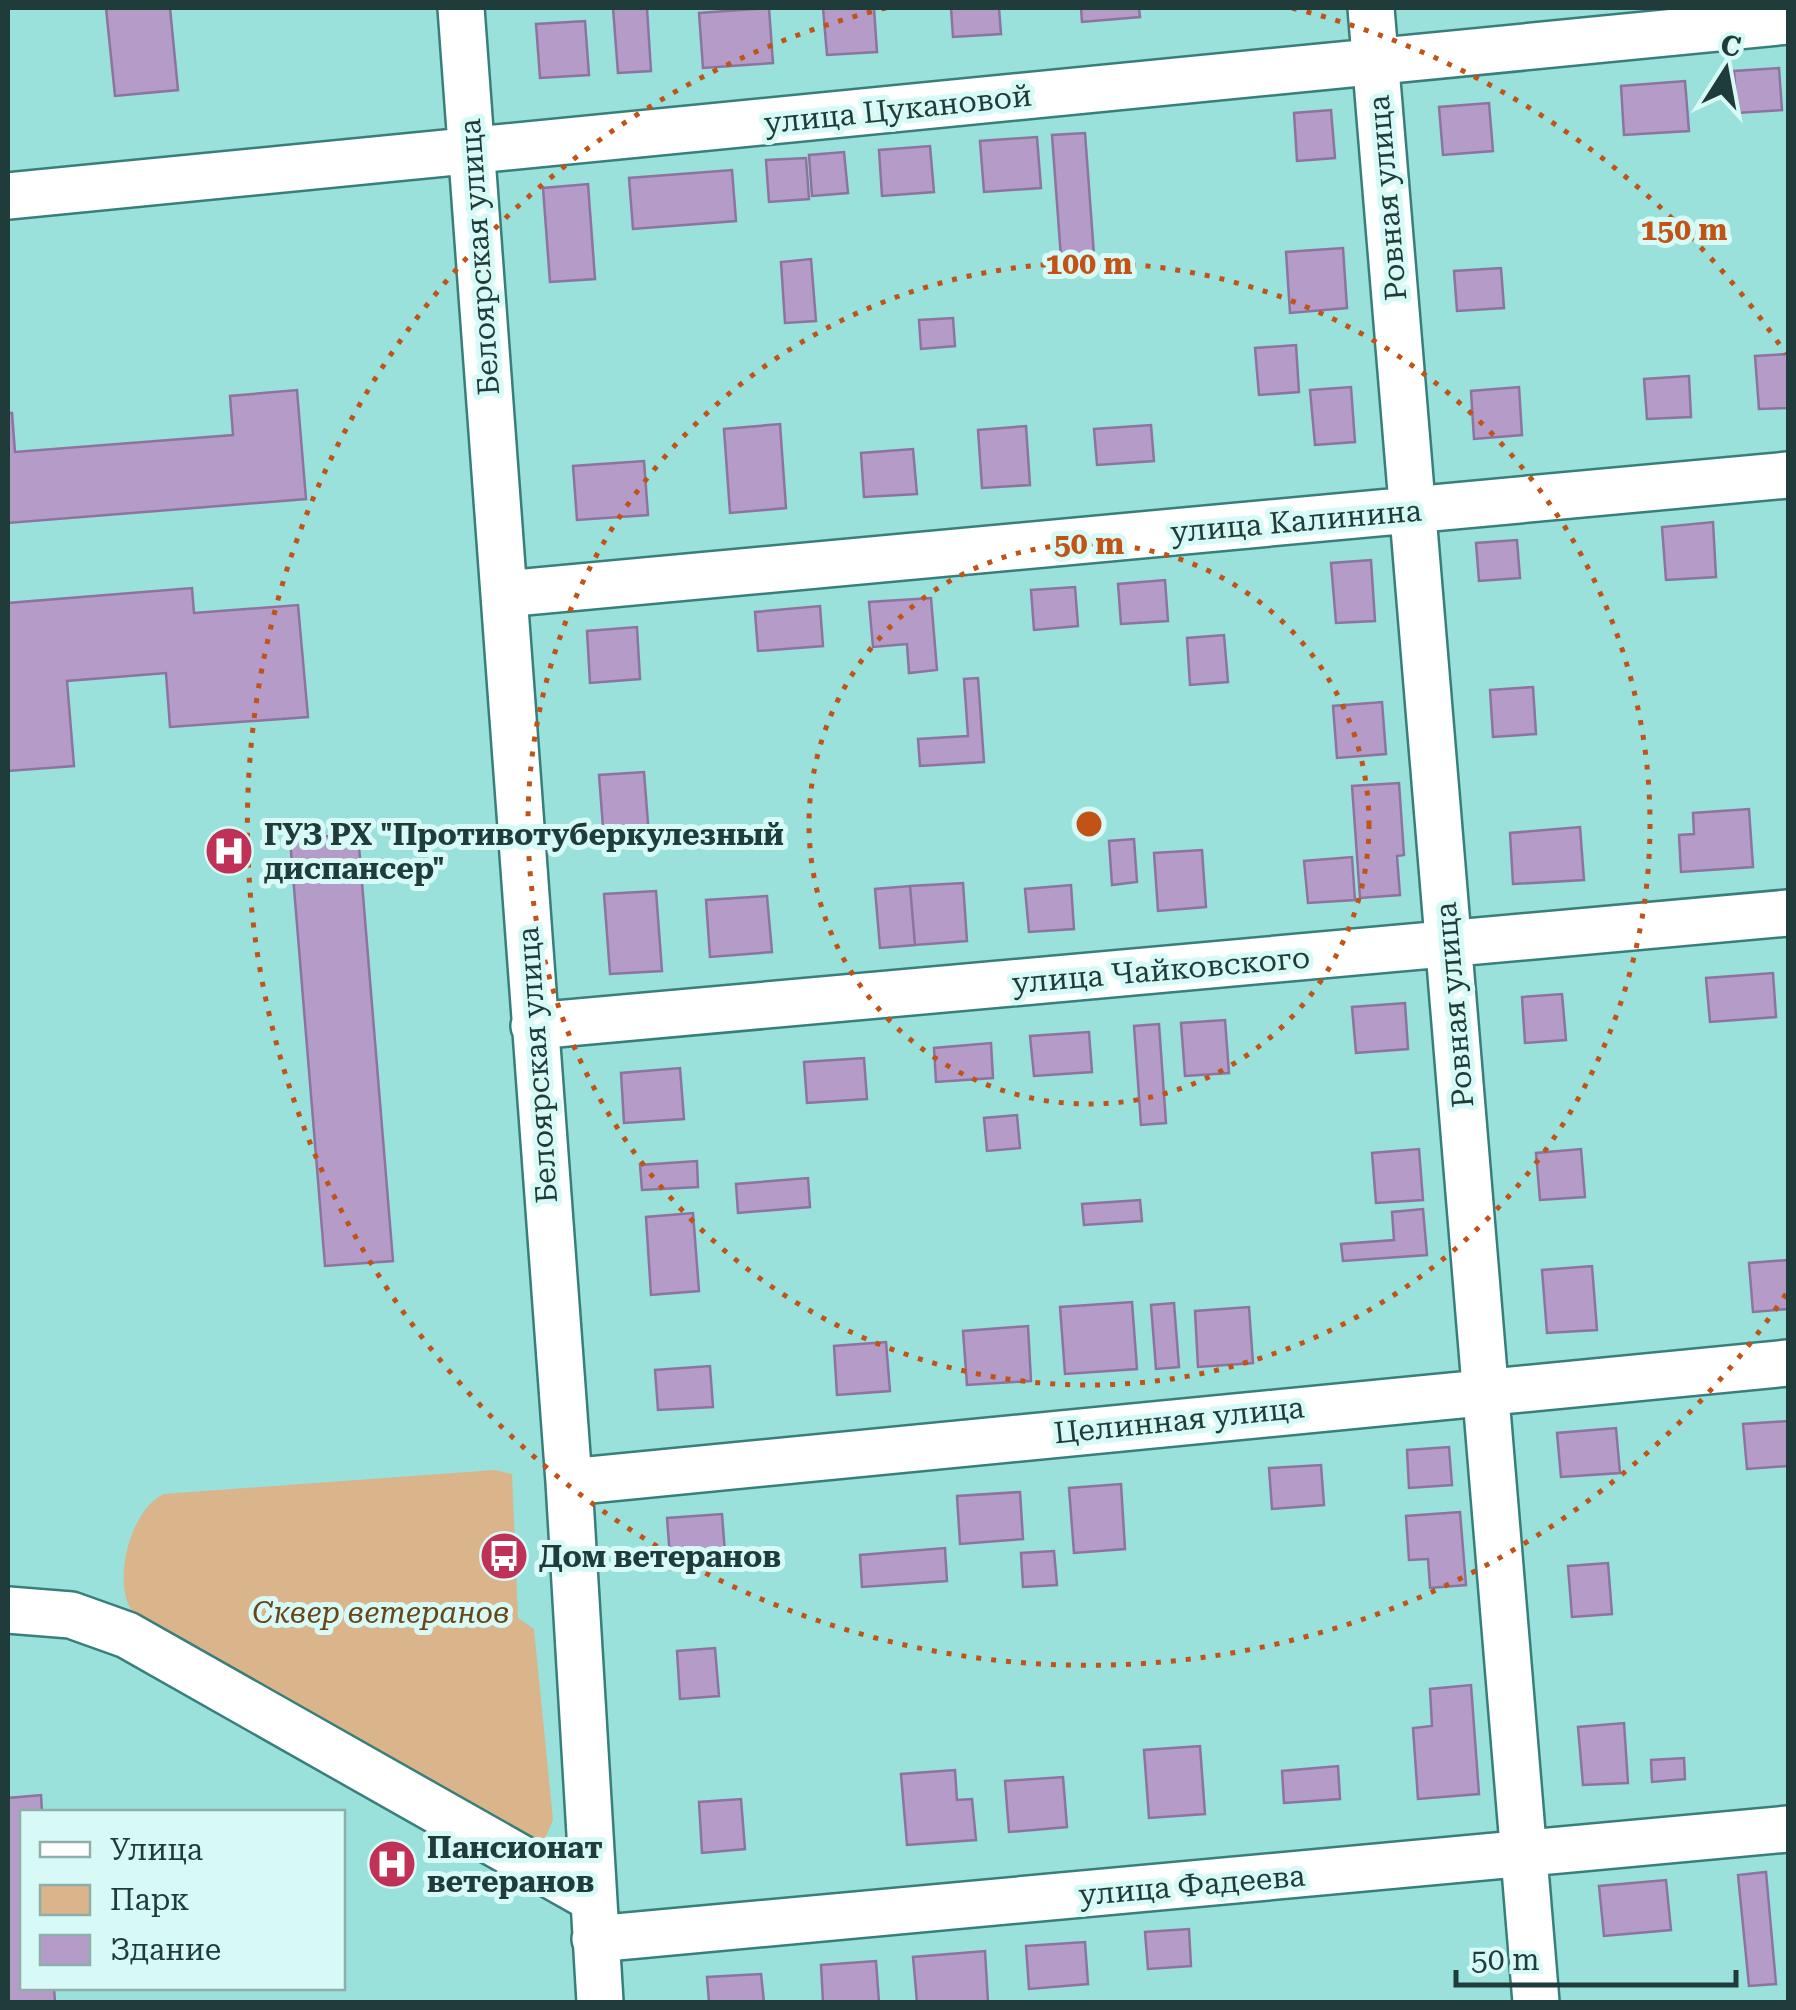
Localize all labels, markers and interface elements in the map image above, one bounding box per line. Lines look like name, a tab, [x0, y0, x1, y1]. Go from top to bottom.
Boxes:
north arrow	[1676, 20, 1776, 120]
text: С	[1718, 28, 1743, 64]
street label: улица Цукановой	[762, 78, 1034, 140]
street label: Ровная улица	[1361, 94, 1413, 302]
street label: Белоярская улица	[452, 117, 506, 397]
text: 150 m	[1641, 212, 1728, 247]
text: 100 m	[1046, 246, 1133, 281]
street label: улица Калинина	[1169, 493, 1423, 549]
text: 50 m	[1054, 526, 1124, 561]
centre of rings	[1071, 806, 1107, 842]
place label: ГУЗ РХ "Противотуберкулезный диспансер"	[264, 817, 784, 886]
hospital icon: ГУЗ РХ "Противотуберкулезный диспансер"	[203, 825, 255, 877]
street label: Ровная улица	[1428, 901, 1480, 1109]
street label: Белоярская улица	[510, 925, 564, 1205]
street label: улица Чайковского	[1011, 940, 1311, 1000]
street label: Целинная улица	[1052, 1389, 1306, 1451]
bus stop icon: Дом ветеранов	[478, 1530, 530, 1582]
place label: Дом ветеранов	[539, 1539, 781, 1574]
park label: Сквер ветеранов	[252, 1595, 510, 1630]
legend	[20, 1810, 345, 1990]
place label: Пансионат ветеранов	[427, 1830, 602, 1899]
text: Улица	[110, 1832, 203, 1867]
hospital icon: Пансионат ветеранов	[366, 1838, 418, 1890]
street label: улица Фадеева	[1077, 1858, 1307, 1912]
text: Парк	[110, 1882, 189, 1917]
scale bar	[1456, 1925, 1736, 1987]
text: Здание	[110, 1932, 221, 1967]
text: 50 m	[1471, 1942, 1540, 1977]

